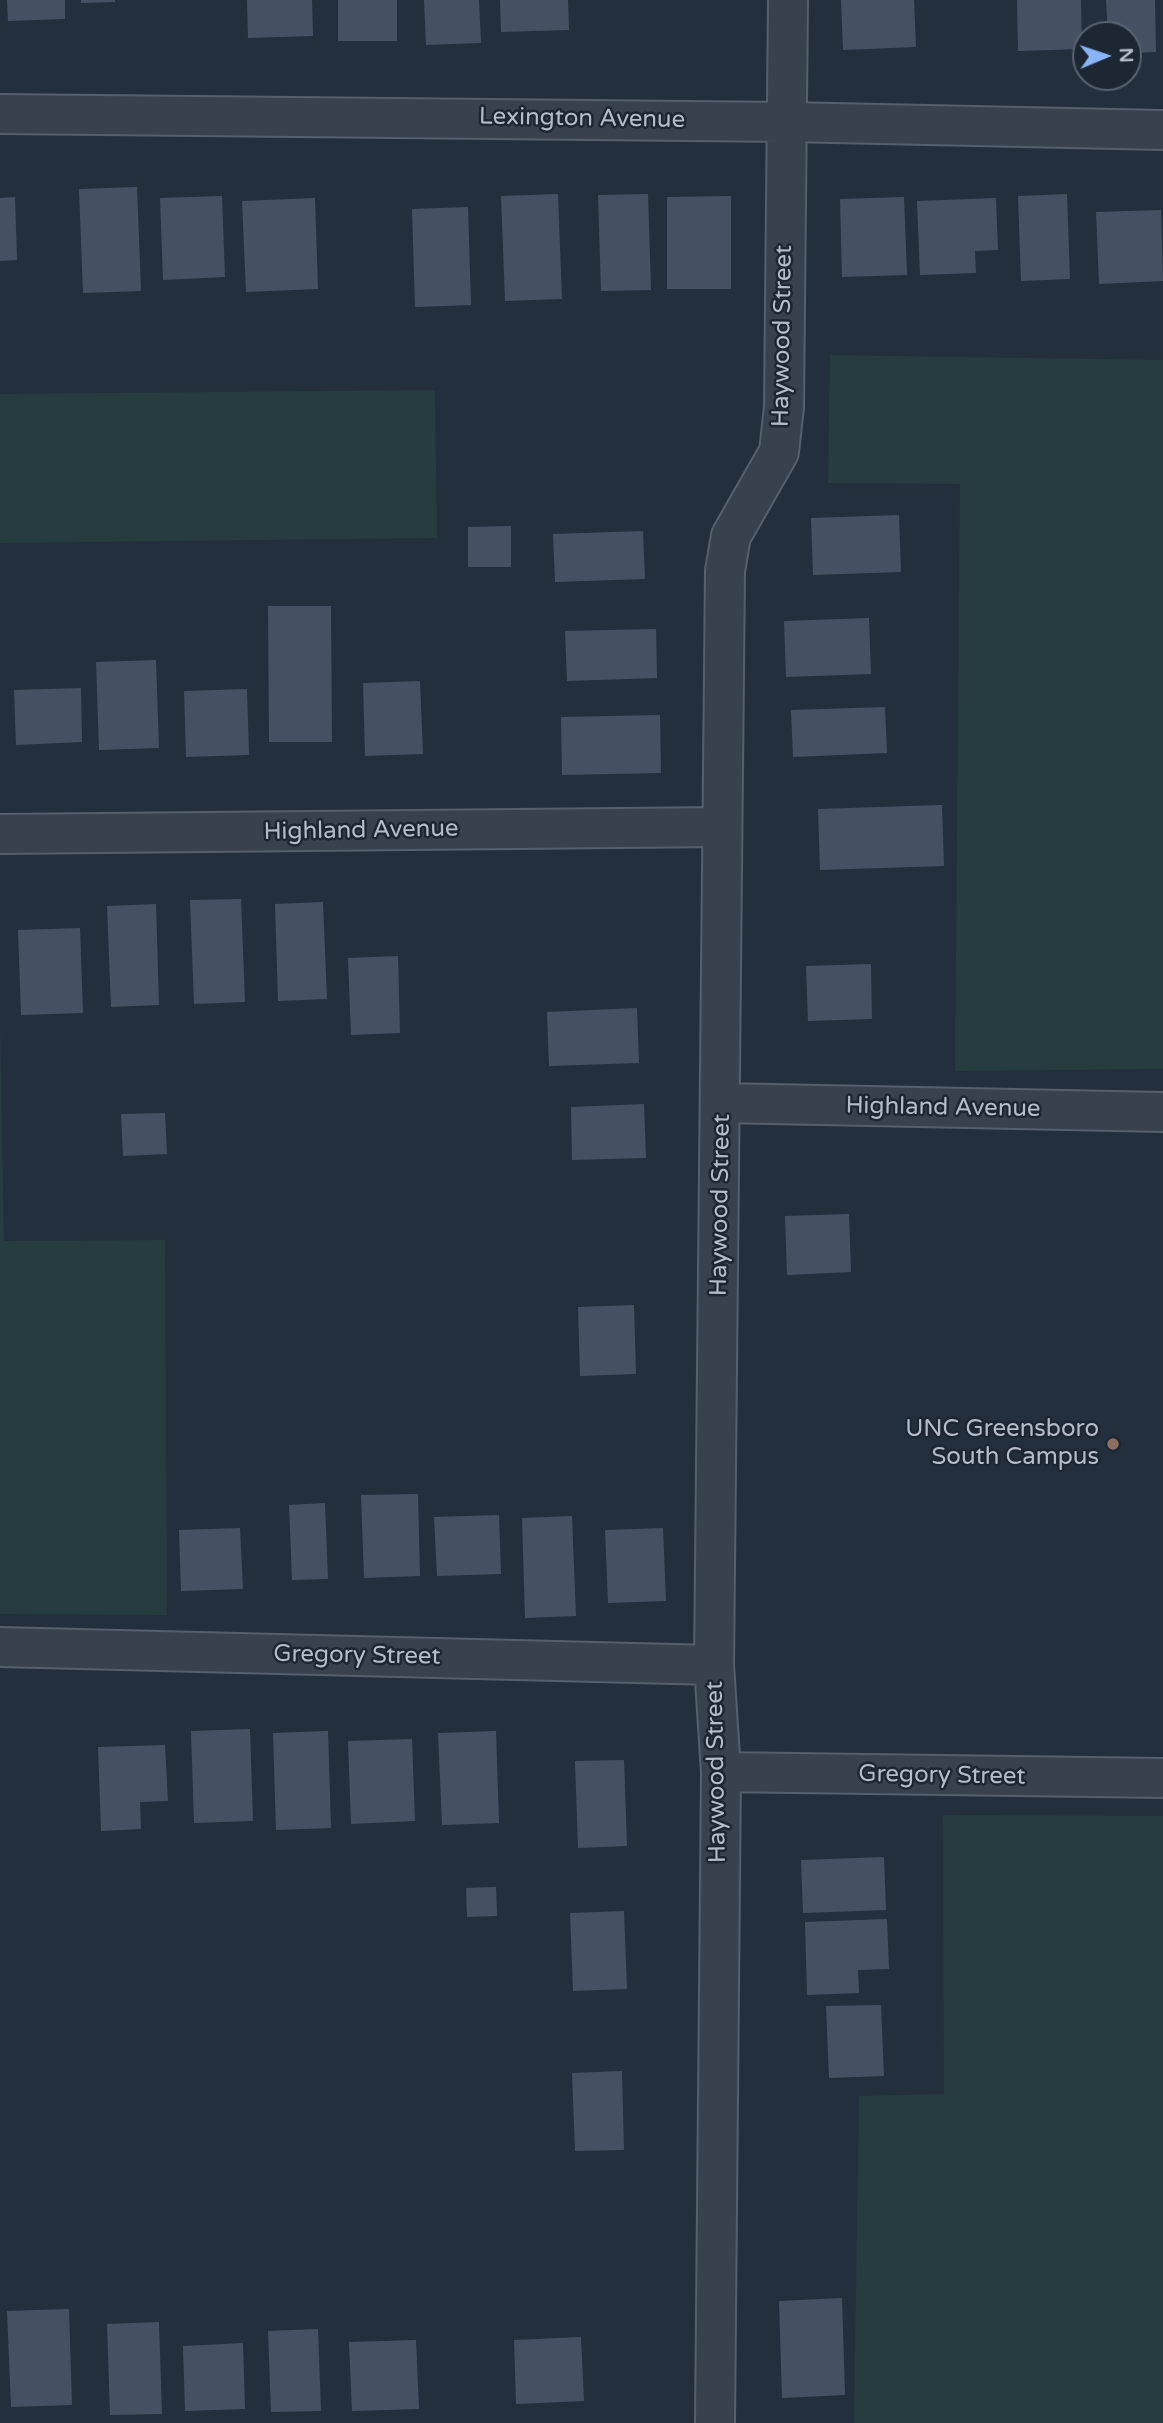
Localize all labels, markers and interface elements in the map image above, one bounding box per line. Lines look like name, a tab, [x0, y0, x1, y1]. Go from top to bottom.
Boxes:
north arrow	[1072, 21, 1142, 91]
text: N	[1115, 47, 1137, 63]
street label: Lexington Avenue	[479, 103, 685, 135]
street label: Haywood Street	[767, 245, 799, 427]
street label: Highland Avenue	[263, 815, 459, 847]
street label: Highland Avenue	[845, 1092, 1041, 1124]
street label: Haywood Street	[705, 1114, 737, 1296]
place label: UNC Greensboro South Campus	[905, 1416, 1099, 1472]
marker: UNC Greensboro South Campus	[1105, 1436, 1121, 1452]
street label: Gregory Street	[273, 1640, 441, 1672]
street label: Haywood Street	[701, 1681, 733, 1863]
street label: Gregory Street	[858, 1760, 1026, 1792]

